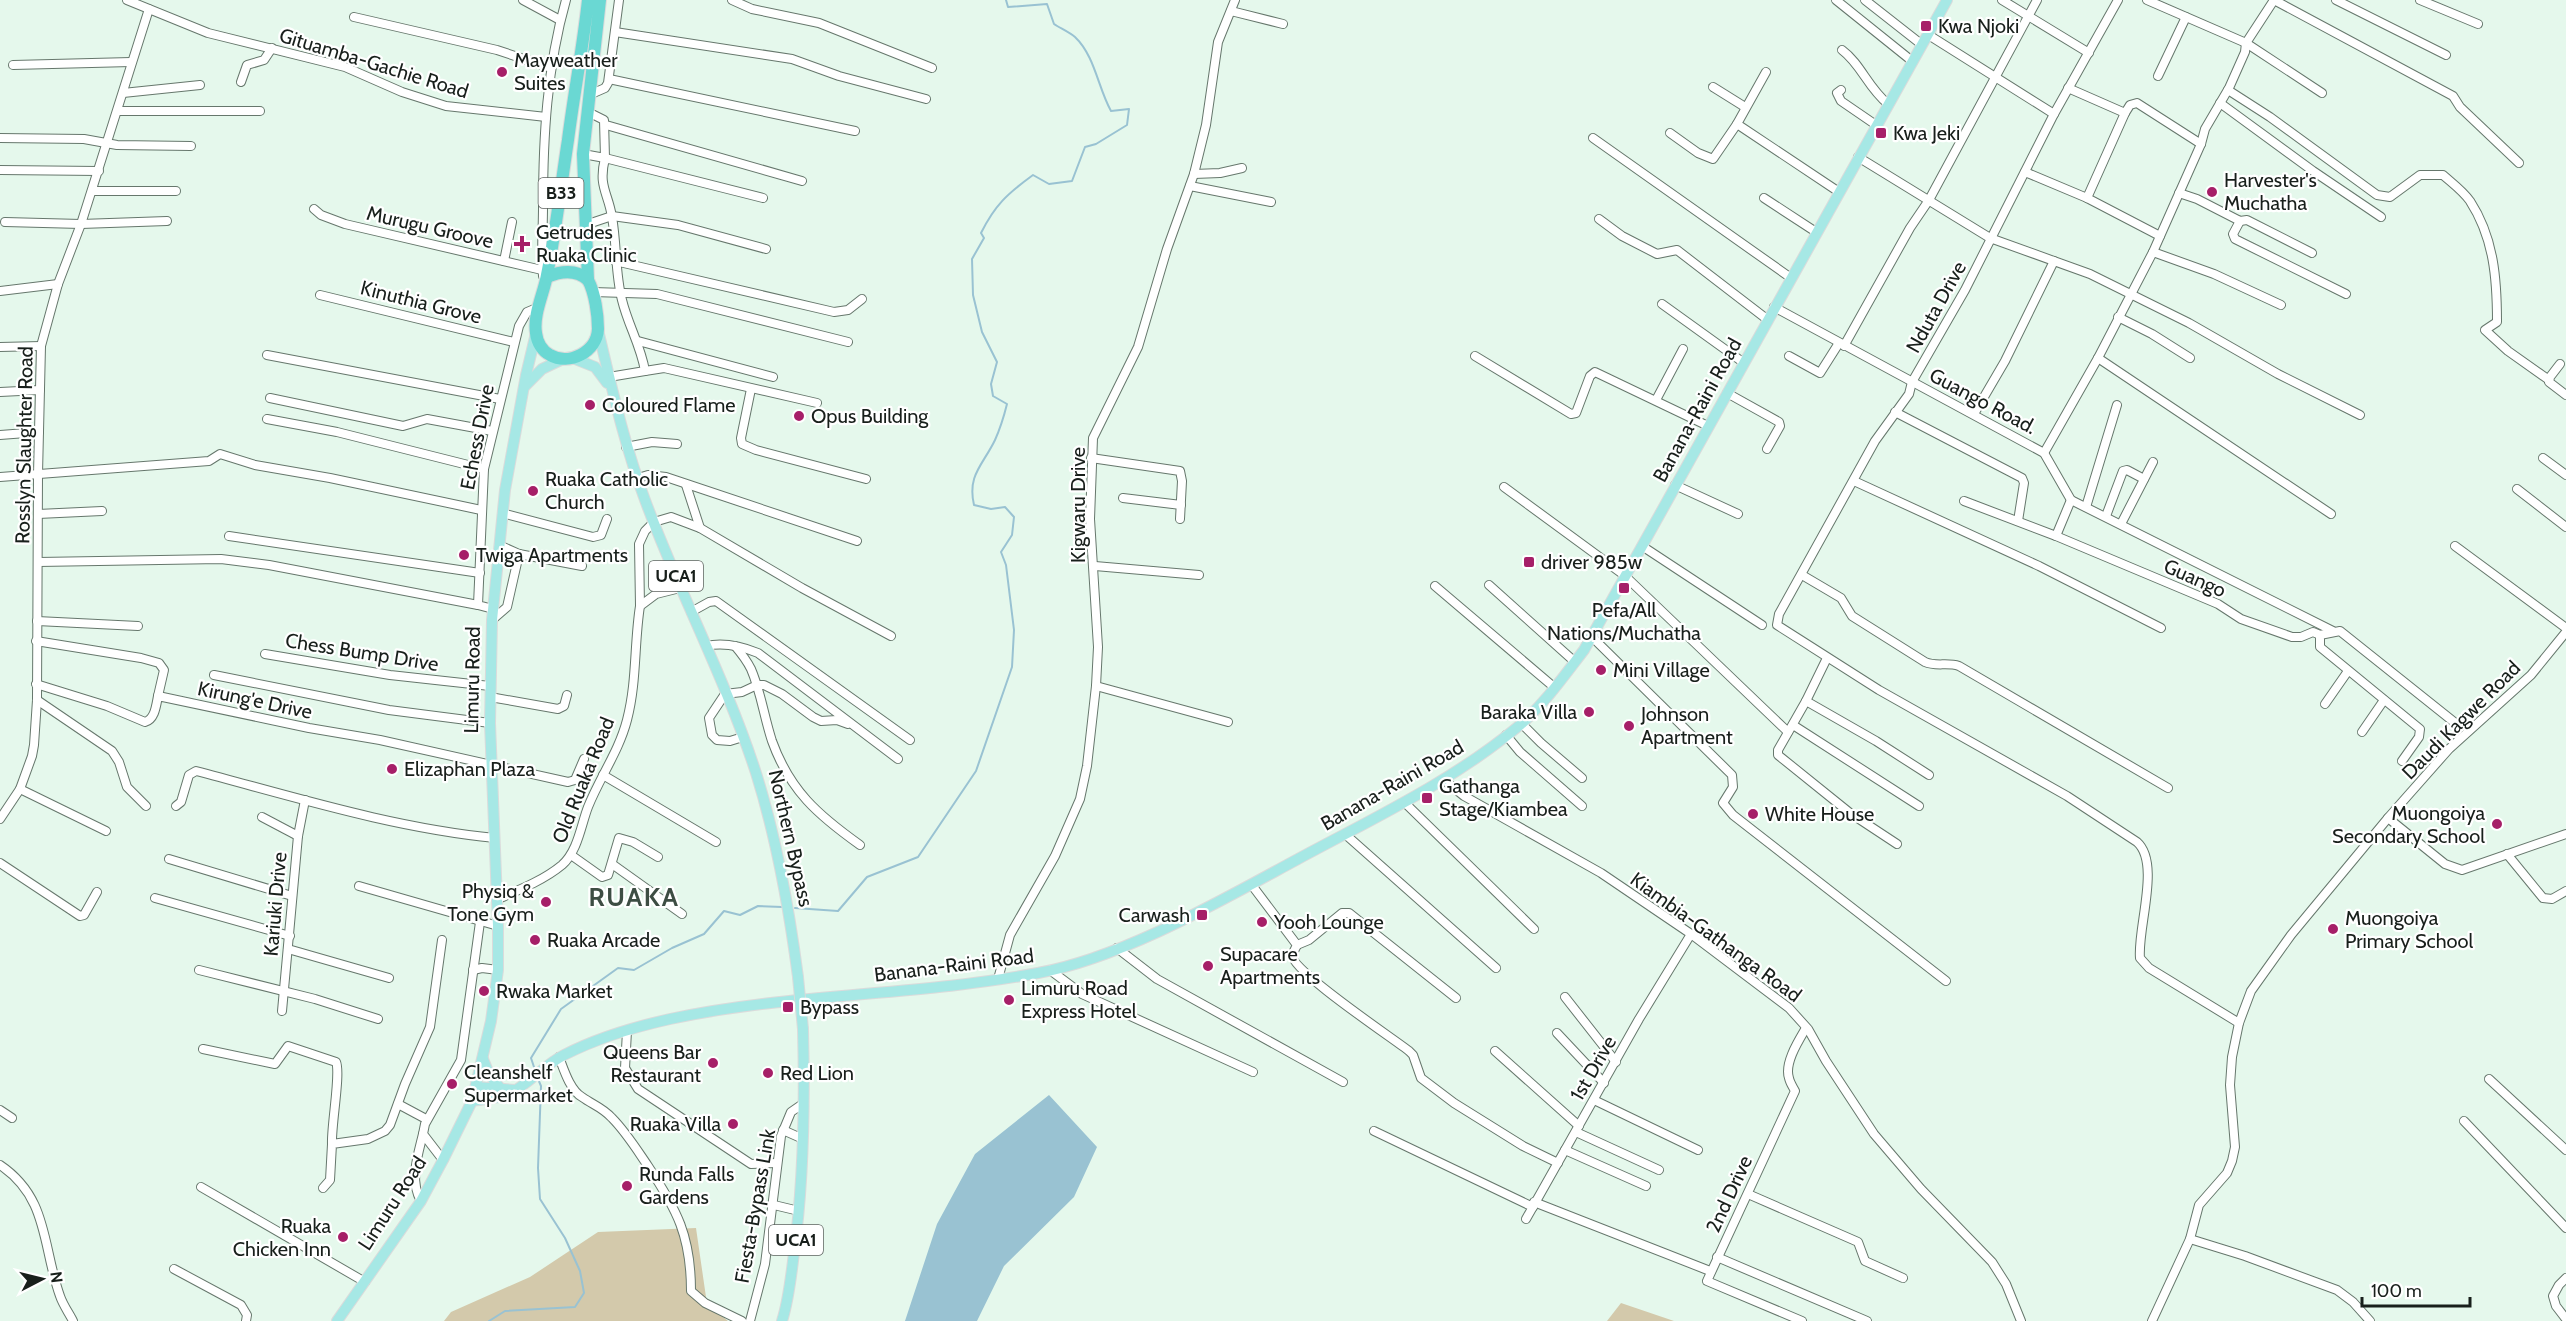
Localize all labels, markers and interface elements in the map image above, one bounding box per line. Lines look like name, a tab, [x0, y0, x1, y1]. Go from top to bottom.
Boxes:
place label: Kwa Njoki	[1938, 14, 2019, 38]
marker: Kwa Njoki	[1919, 19, 1933, 33]
street label: Gituamba-Gachie Road	[277, 23, 471, 103]
place label: Mayweather Suites	[514, 48, 618, 95]
marker: Mayweather Suites	[495, 65, 509, 79]
place label: Kwa Jeki	[1893, 121, 1960, 145]
marker: Kwa Jeki	[1874, 126, 1888, 140]
place label: Harvester's Muchatha	[2224, 168, 2317, 215]
road number: B33	[538, 178, 584, 208]
marker: Harvester's Muchatha	[2205, 185, 2219, 199]
street label: Murugu Groove	[364, 201, 496, 253]
place label: Getrudes Ruaka Clinic	[536, 220, 637, 267]
marker: Getrudes Ruaka Clinic	[513, 235, 531, 253]
street label: Nduta Drive	[1901, 257, 1971, 357]
street label: Kinuthia Grove	[358, 275, 484, 329]
street label: Banana-Raini Road	[1648, 334, 1746, 486]
street label: Rosslyn Slaughter Road	[10, 346, 38, 544]
street label: Guango Road.	[1925, 363, 2041, 439]
street label: Echess Drive	[455, 382, 499, 492]
place label: Coloured Flame	[602, 393, 736, 417]
marker: Coloured Flame	[583, 398, 597, 412]
place label: Opus Building	[811, 404, 929, 428]
marker: Opus Building	[792, 409, 806, 423]
street label: Kigwaru Drive	[1066, 447, 1090, 563]
place label: Ruaka Catholic Church	[545, 467, 668, 514]
marker: Ruaka Catholic Church	[526, 484, 540, 498]
place label: Twiga Apartments	[476, 543, 628, 567]
marker: Twiga Apartments	[457, 548, 471, 562]
place label: driver 985w	[1541, 550, 1643, 574]
street label: Guango	[2160, 554, 2230, 602]
marker: driver 985w	[1522, 555, 1536, 569]
road number: UCA1	[649, 561, 703, 591]
marker: Pefa/All Nations/Muchatha	[1617, 581, 1631, 595]
place label: Pefa/All Nations/Muchatha	[1547, 598, 1701, 645]
street label: Limuru Road	[459, 626, 485, 734]
street label: Chess Bump Drive	[284, 628, 440, 676]
street label: Daudi Kagwe Road	[2397, 656, 2525, 784]
place label: Mini Village	[1613, 658, 1710, 682]
marker: Mini Village	[1594, 663, 1608, 677]
street label: Kirung'e Drive	[195, 676, 315, 724]
place label: Baraka Villa	[1480, 700, 1577, 724]
place label: Johnson Apartment	[1640, 702, 1733, 749]
marker: Baraka Villa	[1582, 705, 1596, 719]
street label: Old Ruaka Road	[547, 713, 619, 847]
marker: Johnson Apartment	[1622, 719, 1636, 733]
street label: Banana-Raini Road	[1316, 734, 1468, 836]
place label: Elizaphan Plaza	[404, 757, 535, 781]
marker: Elizaphan Plaza	[385, 762, 399, 776]
street label: Northern Bypass	[764, 767, 818, 909]
place label: Gathanga Stage/Kiambea	[1439, 774, 1568, 821]
marker: Gathanga Stage/Kiambea	[1420, 791, 1434, 805]
place label: Muongoiya Secondary School	[2332, 801, 2485, 848]
place label: White House	[1765, 802, 1874, 826]
marker: White House	[1746, 807, 1760, 821]
marker: Muongoiya Secondary School	[2490, 817, 2504, 831]
street label: Kariuki Drive	[258, 851, 292, 957]
street label: Kiambia-Gathanga Road	[1626, 867, 1806, 1007]
place label: Physiq & Tone Gym	[447, 879, 534, 926]
district label: RUAKA	[589, 881, 679, 913]
marker: Physiq & Tone Gym	[539, 895, 553, 909]
place label: Carwash	[1119, 903, 1190, 927]
place label: Muongoiya Primary School	[2345, 906, 2473, 953]
marker: Carwash	[1195, 908, 1209, 922]
place label: Yooh Lounge	[1273, 910, 1384, 934]
marker: Yooh Lounge	[1255, 915, 1269, 929]
marker: Muongoiya Primary School	[2326, 922, 2340, 936]
place label: Ruaka Arcade	[547, 928, 660, 952]
marker: Ruaka Arcade	[528, 933, 542, 947]
place label: Supacare Apartments	[1220, 942, 1320, 989]
street label: Banana-Raini Road	[873, 943, 1035, 987]
marker: Supacare Apartments	[1201, 959, 1215, 973]
place label: Limuru Road Express Hotel	[1021, 976, 1137, 1023]
place label: Rwaka Market	[496, 979, 613, 1003]
marker: Rwaka Market	[477, 984, 491, 998]
marker: Limuru Road Express Hotel	[1002, 993, 1016, 1007]
place label: Bypass	[800, 995, 859, 1019]
marker: Bypass	[781, 1000, 795, 1014]
street label: 1st Drive	[1565, 1031, 1621, 1105]
place label: Queens Bar Restaurant	[603, 1040, 702, 1087]
marker: Queens Bar Restaurant	[706, 1056, 720, 1070]
place label: Cleanshelf Supermarket	[464, 1060, 573, 1107]
place label: Red Lion	[780, 1061, 854, 1085]
marker: Red Lion	[761, 1066, 775, 1080]
marker: Cleanshelf Supermarket	[445, 1077, 459, 1091]
place label: Ruaka Villa	[630, 1112, 721, 1136]
marker: Ruaka Villa	[726, 1117, 740, 1131]
street label: Fiesta-Bypass Link	[730, 1127, 780, 1285]
street label: Limuru Road	[353, 1152, 431, 1254]
street label: 2nd Drive	[1701, 1152, 1757, 1236]
place label: Runda Falls Gardens	[639, 1162, 734, 1209]
marker: Runda Falls Gardens	[620, 1179, 634, 1193]
place label: Ruaka Chicken Inn	[233, 1214, 331, 1261]
road number: UCA1	[769, 1225, 823, 1255]
marker: Ruaka Chicken Inn	[336, 1230, 350, 1244]
north arrow	[12, 1249, 72, 1309]
text: N	[46, 1270, 67, 1284]
scale bar	[2362, 1270, 2470, 1308]
text: 100 m	[2371, 1280, 2422, 1302]

